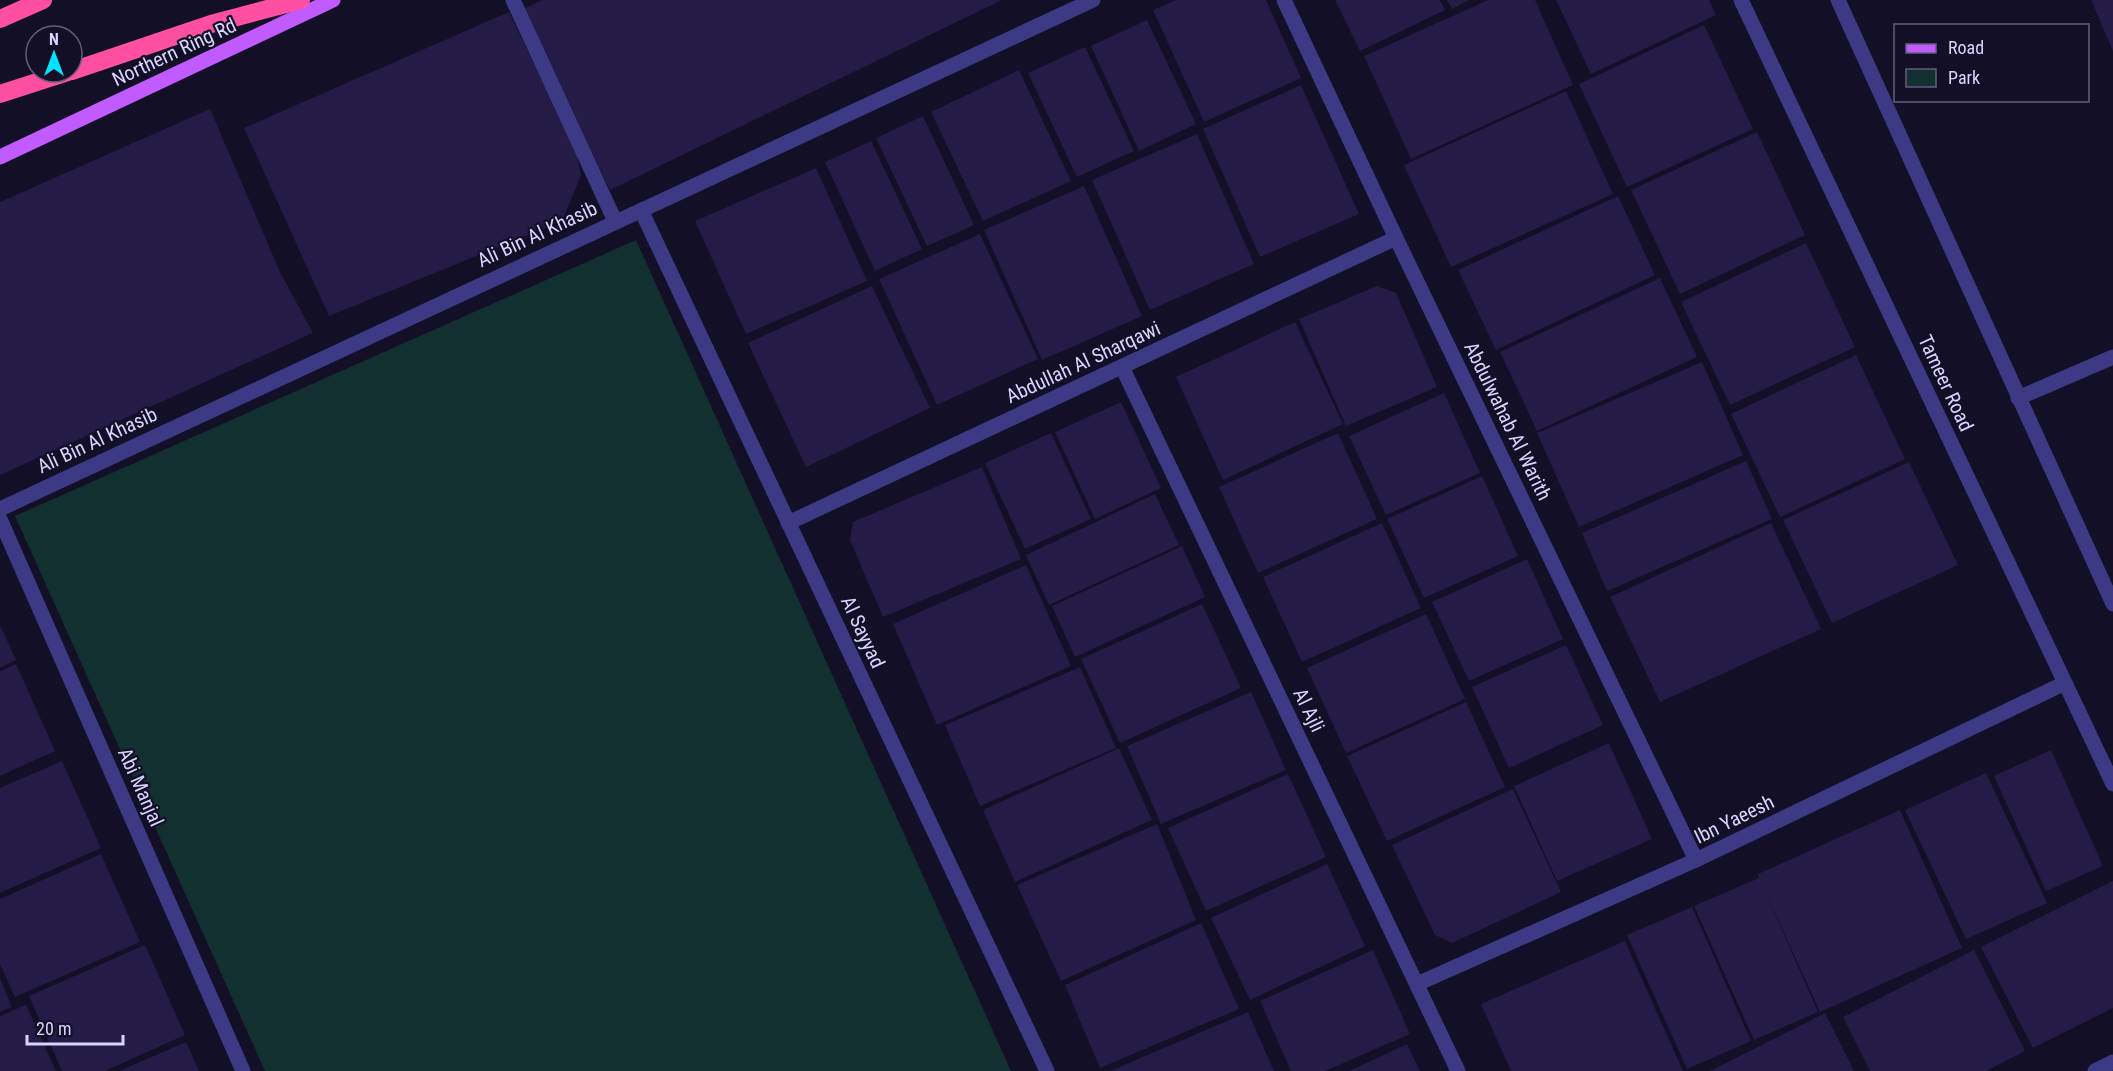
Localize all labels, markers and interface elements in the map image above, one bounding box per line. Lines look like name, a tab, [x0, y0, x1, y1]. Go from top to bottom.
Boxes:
street label: Northern Ring Rd	[108, 13, 240, 91]
north arrow	[24, 24, 84, 84]
legend	[1894, 24, 2089, 102]
text: N	[49, 30, 59, 49]
text: Road	[1948, 37, 1984, 58]
text: Park	[1948, 67, 1980, 88]
street label: Ali Bin Al Khasib	[473, 196, 601, 272]
street label: Abdullah Al Sharqawi	[1002, 316, 1164, 408]
street label: Tameer Road	[1913, 331, 1979, 435]
street label: Abdulwahab Al Warith	[1459, 338, 1557, 504]
street label: Ali Bin Al Khasib	[33, 402, 161, 478]
street label: Al Sayyad	[836, 592, 890, 672]
street label: Al Ajli	[1288, 684, 1330, 736]
street label: Abi Manjal	[113, 744, 169, 830]
street label: Ibn Yaeesh	[1690, 789, 1778, 849]
scale bar	[27, 1008, 123, 1046]
text: 20 m	[36, 1018, 71, 1039]

